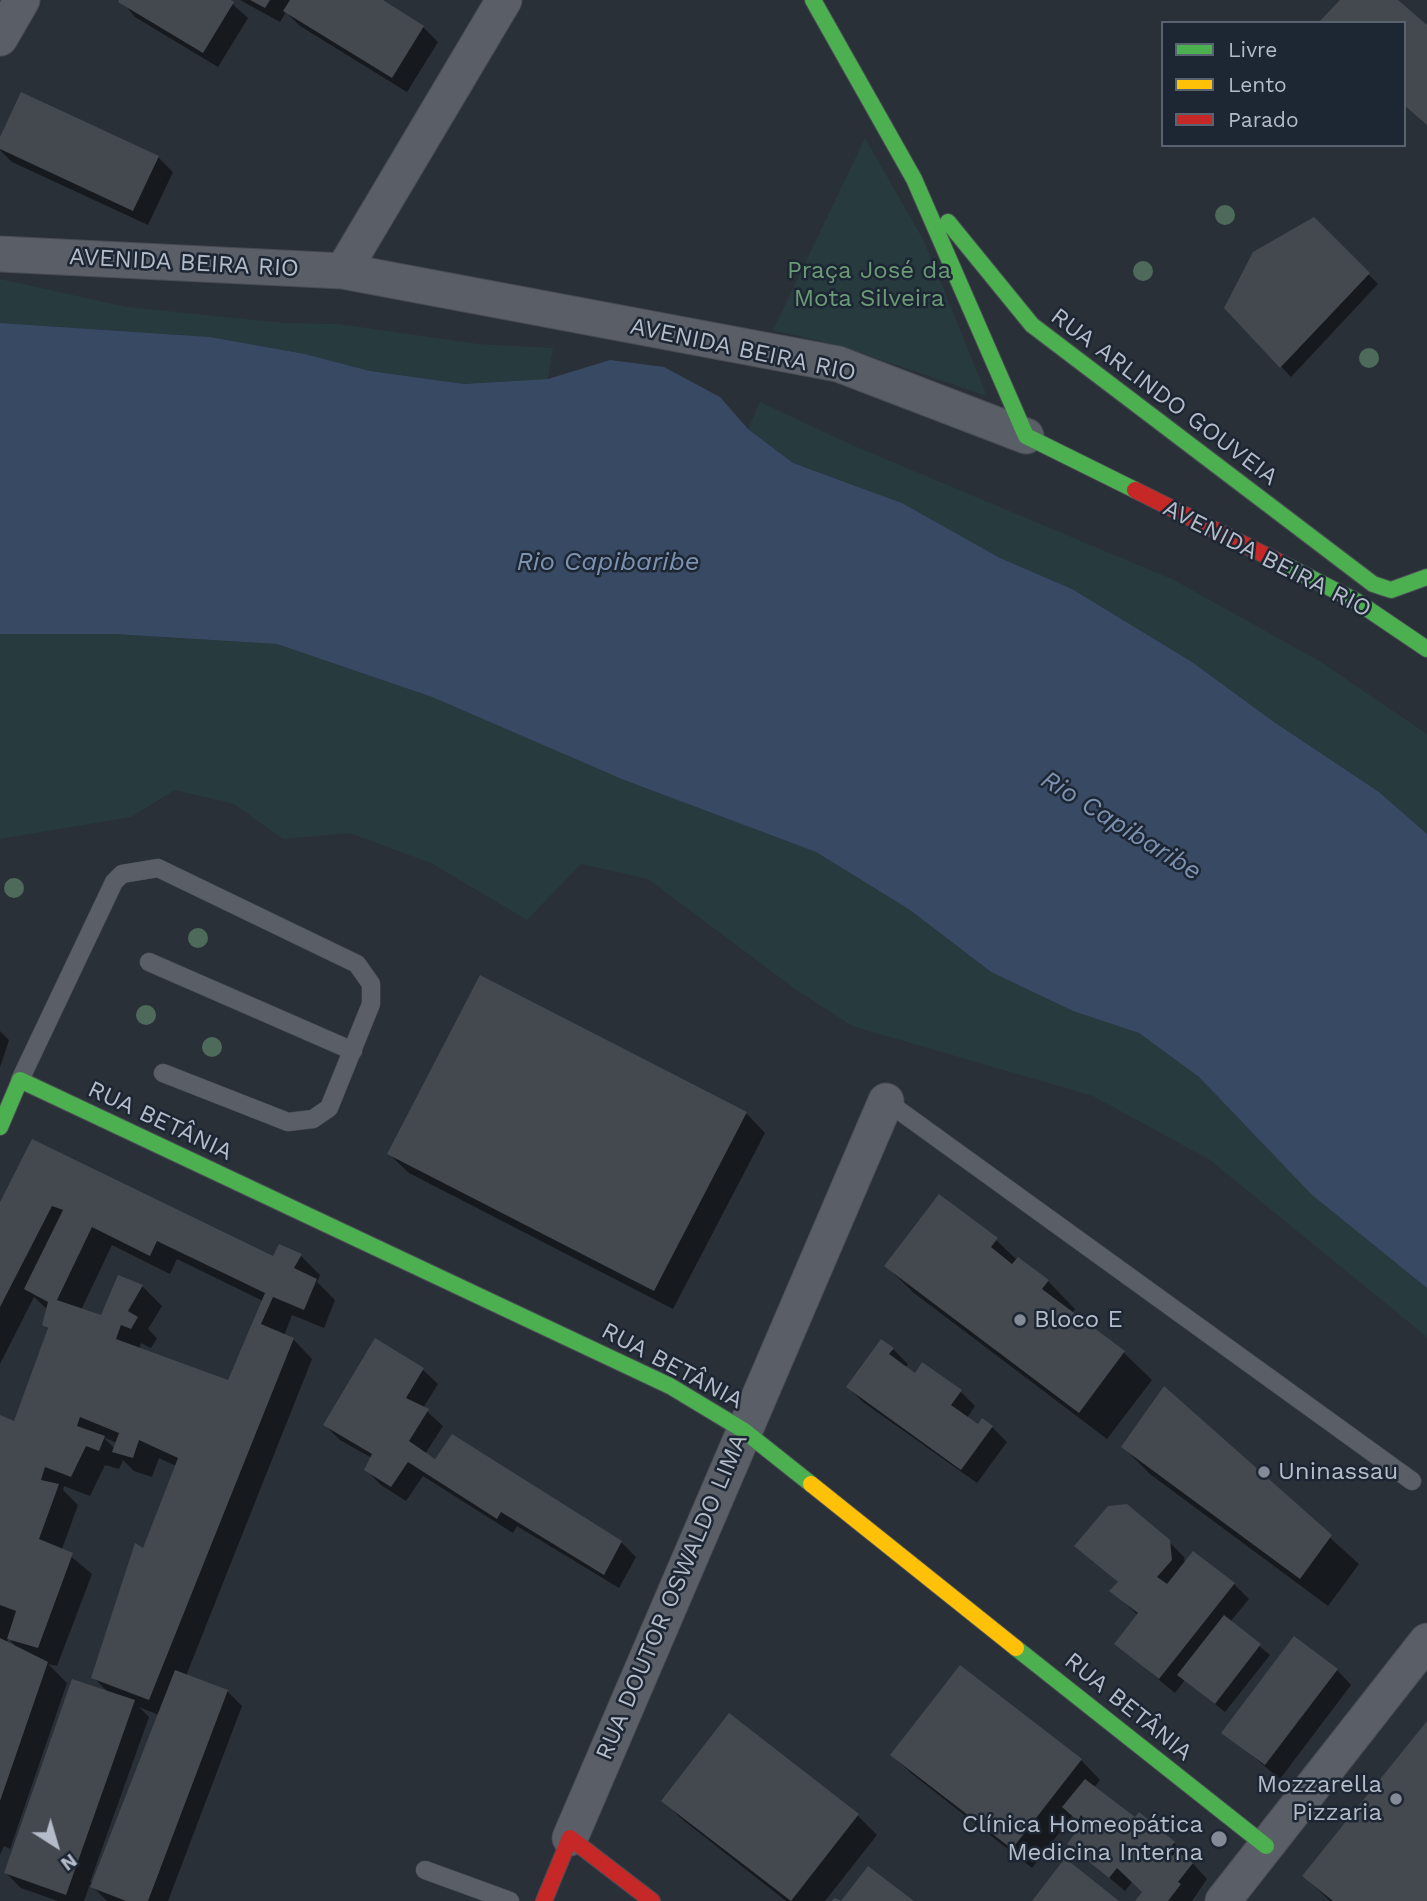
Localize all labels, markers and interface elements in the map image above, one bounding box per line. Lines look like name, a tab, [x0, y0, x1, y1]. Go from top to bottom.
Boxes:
legend	[1161, 21, 1406, 147]
text: Livre	[1228, 37, 1277, 62]
text: Lento	[1228, 72, 1287, 97]
text: Parado	[1228, 107, 1299, 132]
street label: AVENIDA BEIRA RIO	[68, 243, 300, 283]
park label: Praça José da Mota Silveira	[787, 257, 951, 313]
street label: RUA ARLINDO GOUVEIA	[1045, 302, 1283, 492]
street label: AVENIDA BEIRA RIO	[628, 312, 858, 388]
street label: AVENIDA BEIRA RIO	[1158, 494, 1376, 624]
water label: Rio Capibaribe	[516, 546, 700, 578]
water label: Rio Capibaribe	[1035, 764, 1207, 888]
street label: RUA BETÂNIA	[83, 1075, 237, 1167]
place label: Bloco E	[1034, 1306, 1123, 1334]
marker: Bloco E	[1012, 1312, 1028, 1328]
street label: RUA BETÂNIA	[596, 1317, 748, 1415]
street label: RUA DOUTOR OSWALDO LIMA	[590, 1430, 754, 1764]
place label: Uninassau	[1278, 1458, 1398, 1486]
marker: Uninassau	[1256, 1464, 1272, 1480]
street label: RUA BETÂNIA	[1058, 1647, 1198, 1767]
place label: Mozzarella Pizzaria	[1257, 1771, 1382, 1827]
marker: Mozzarella Pizzaria	[1388, 1791, 1404, 1807]
north arrow	[21, 1810, 91, 1880]
place label: Clínica Homeopática Medicina Interna	[962, 1811, 1203, 1867]
marker: Clínica Homeopática Medicina Interna	[1209, 1829, 1229, 1849]
text: N	[56, 1849, 81, 1876]

